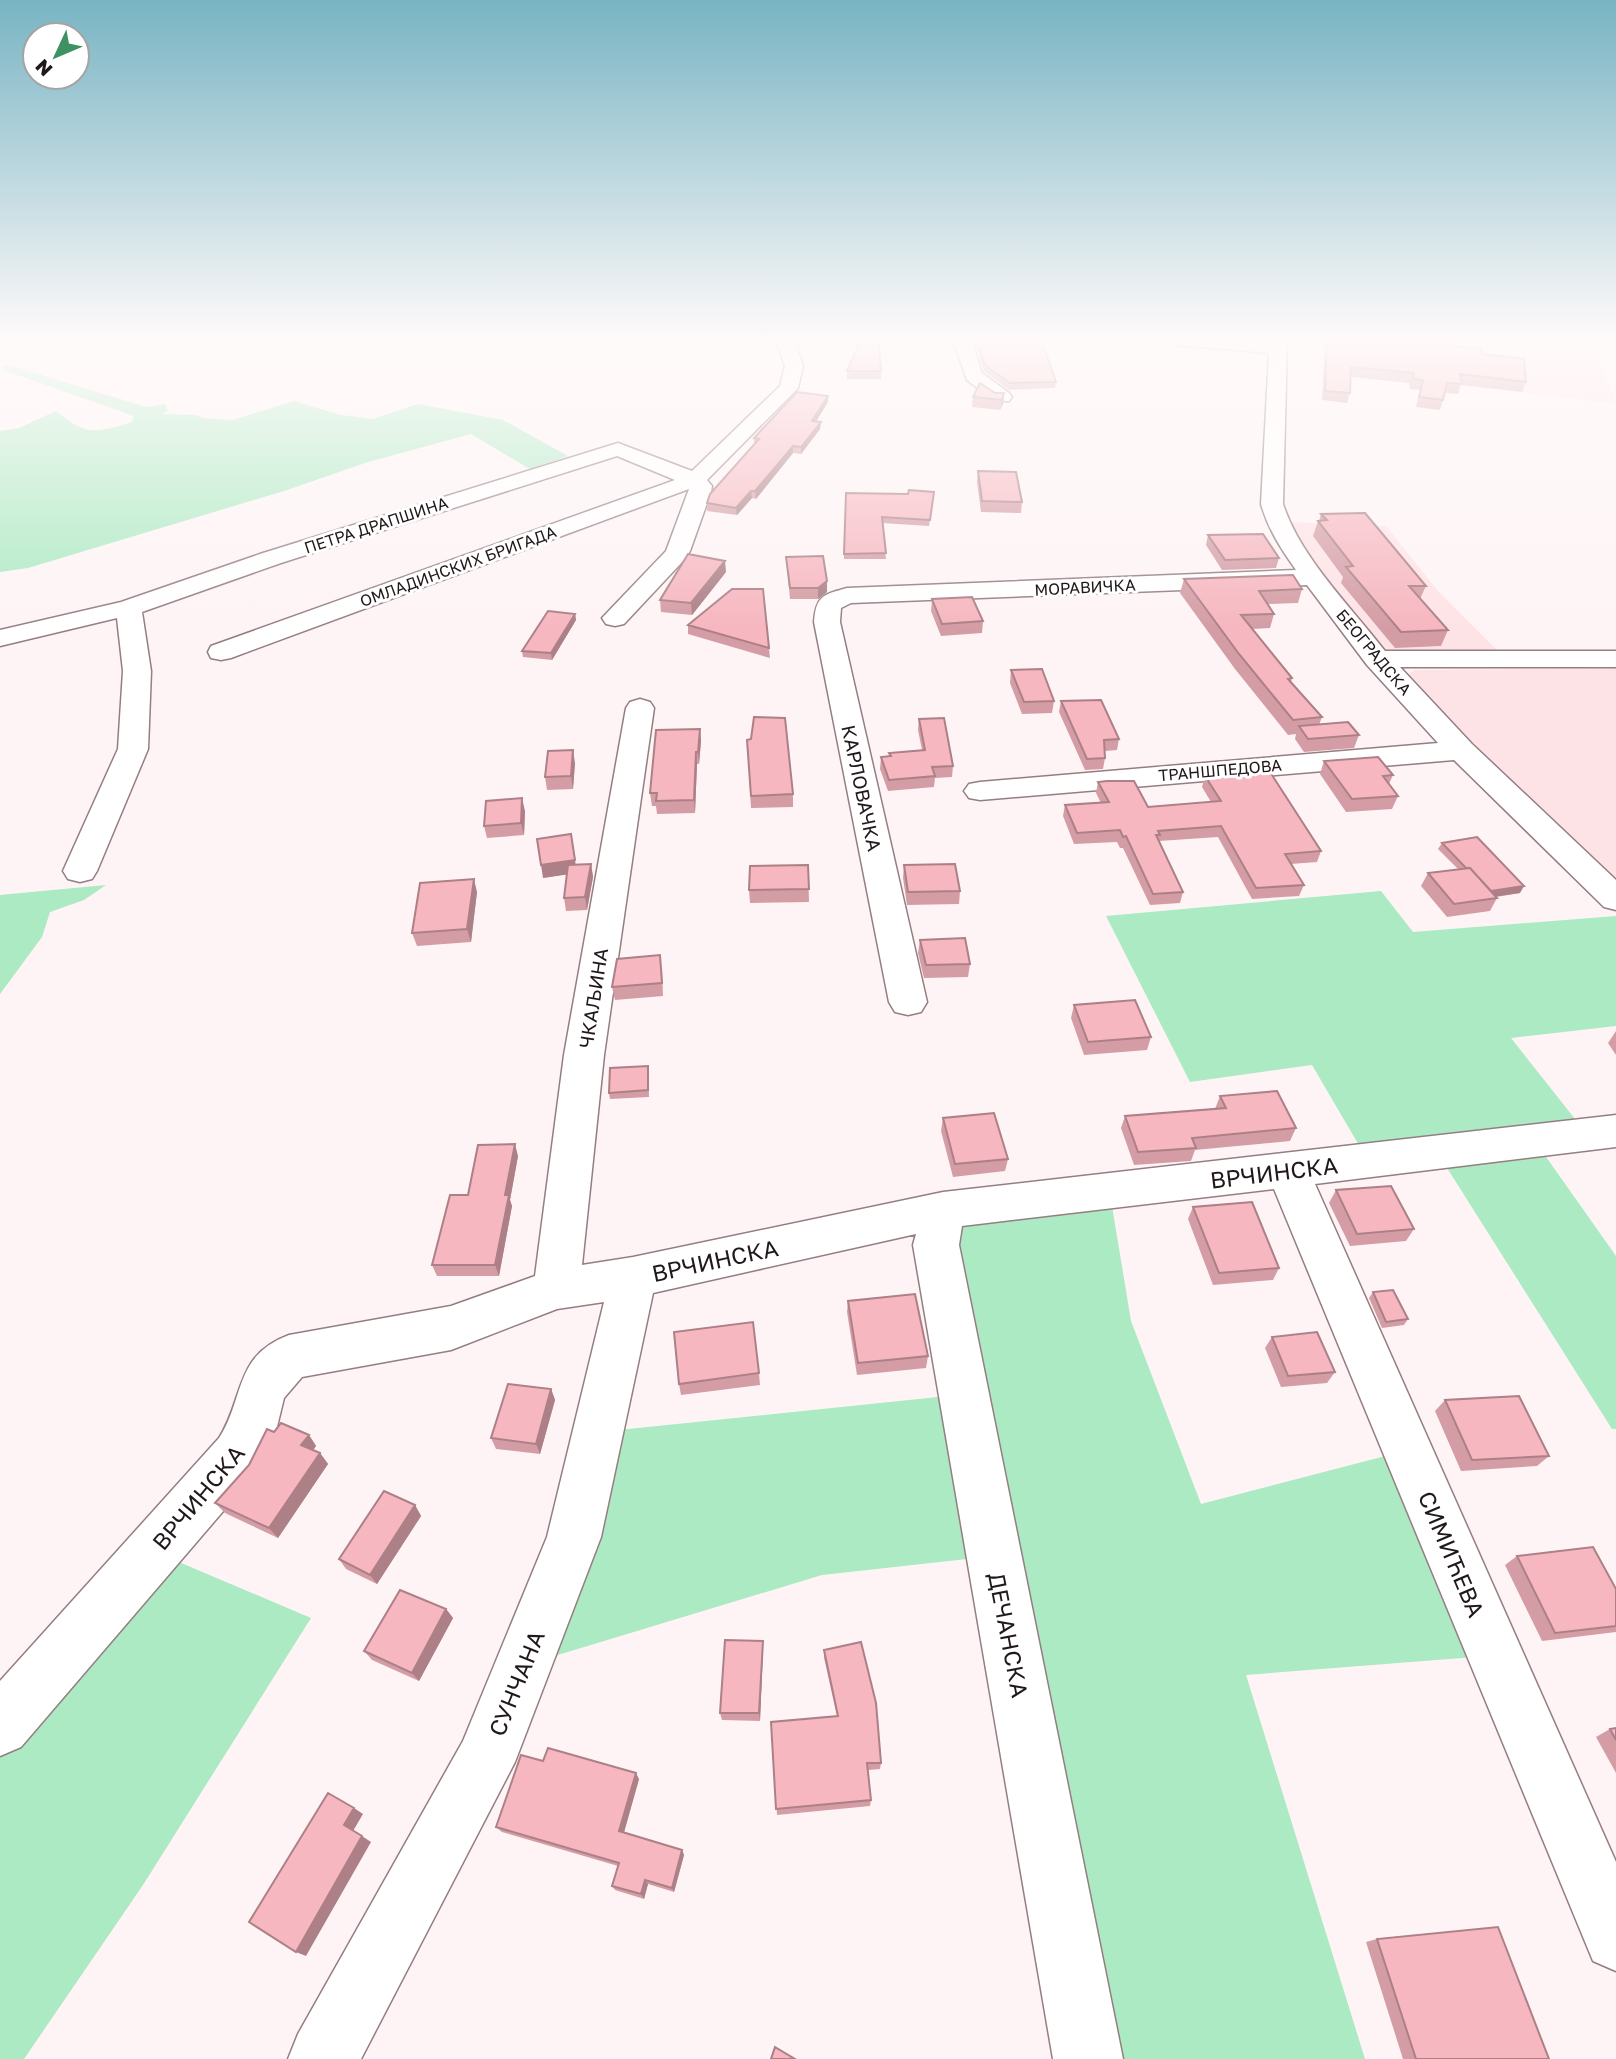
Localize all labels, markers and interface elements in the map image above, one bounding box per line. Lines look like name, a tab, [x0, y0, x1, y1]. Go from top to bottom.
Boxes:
north arrow	[21, 21, 91, 91]
text: N	[30, 55, 57, 81]
street label: ПЕТРА ДРАПШИНА	[302, 492, 451, 558]
street label: ОМЛАДИНСКИХ БРИГАДА	[357, 521, 559, 611]
street label: МОРАВИЧКА	[1034, 574, 1136, 600]
street label: БЕОГРАДСКА	[1332, 605, 1416, 699]
street label: КАРЛОВАЧКА	[837, 723, 887, 854]
street label: ТРАНШПЕДОВА	[1157, 755, 1283, 785]
street label: ЧКАЉИНА	[574, 946, 612, 1050]
street label: ВРЧИНСКА	[1209, 1150, 1339, 1194]
street label: ВРЧИНСКА	[649, 1233, 781, 1287]
street label: ВРЧИНСКА	[146, 1439, 250, 1555]
street label: СИМИЋЕВА	[1413, 1487, 1491, 1621]
street label: ДЕЧАНСКА	[983, 1570, 1035, 1700]
street label: СУНЧАНА	[482, 1626, 550, 1740]

